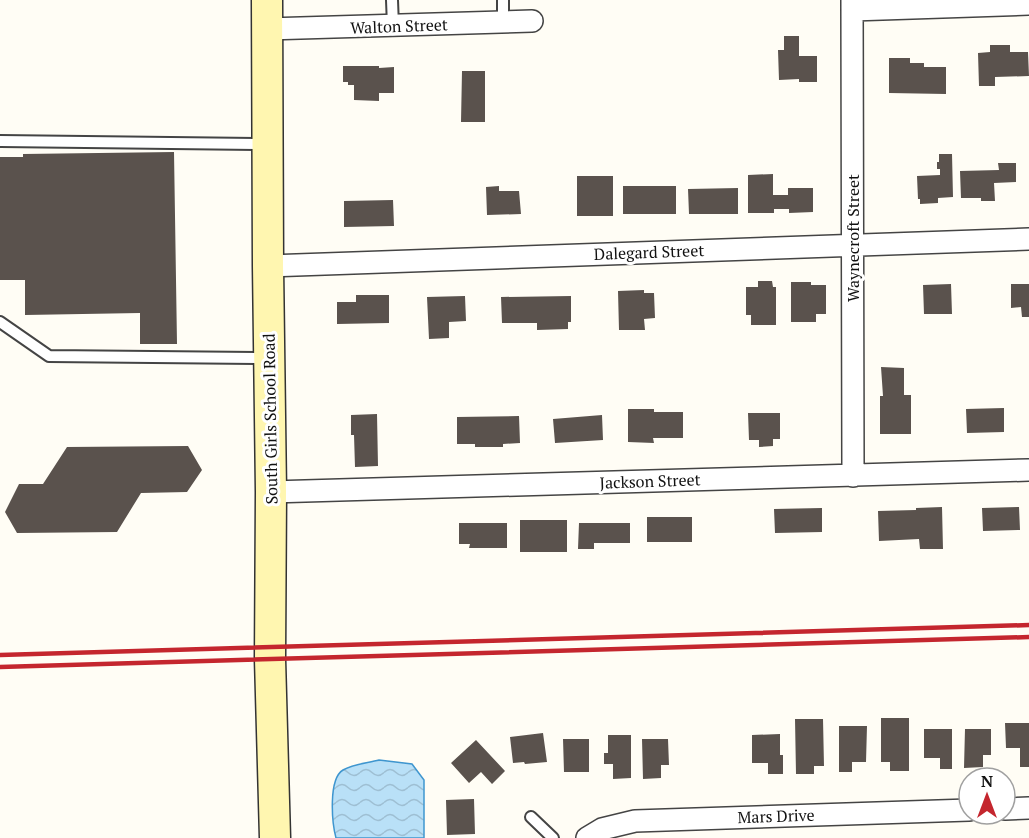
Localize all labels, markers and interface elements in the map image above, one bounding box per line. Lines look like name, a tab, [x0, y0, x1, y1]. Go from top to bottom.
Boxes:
street label: Walton Street	[350, 13, 448, 39]
street label: Waynecroft Street	[842, 174, 864, 302]
street label: Dalegard Street	[593, 239, 705, 265]
street label: South Girls School Road	[258, 333, 282, 505]
street label: Jackson Street	[599, 468, 701, 494]
north arrow	[957, 766, 1017, 826]
text: N	[981, 770, 993, 792]
street label: Mars Drive	[737, 804, 815, 828]

